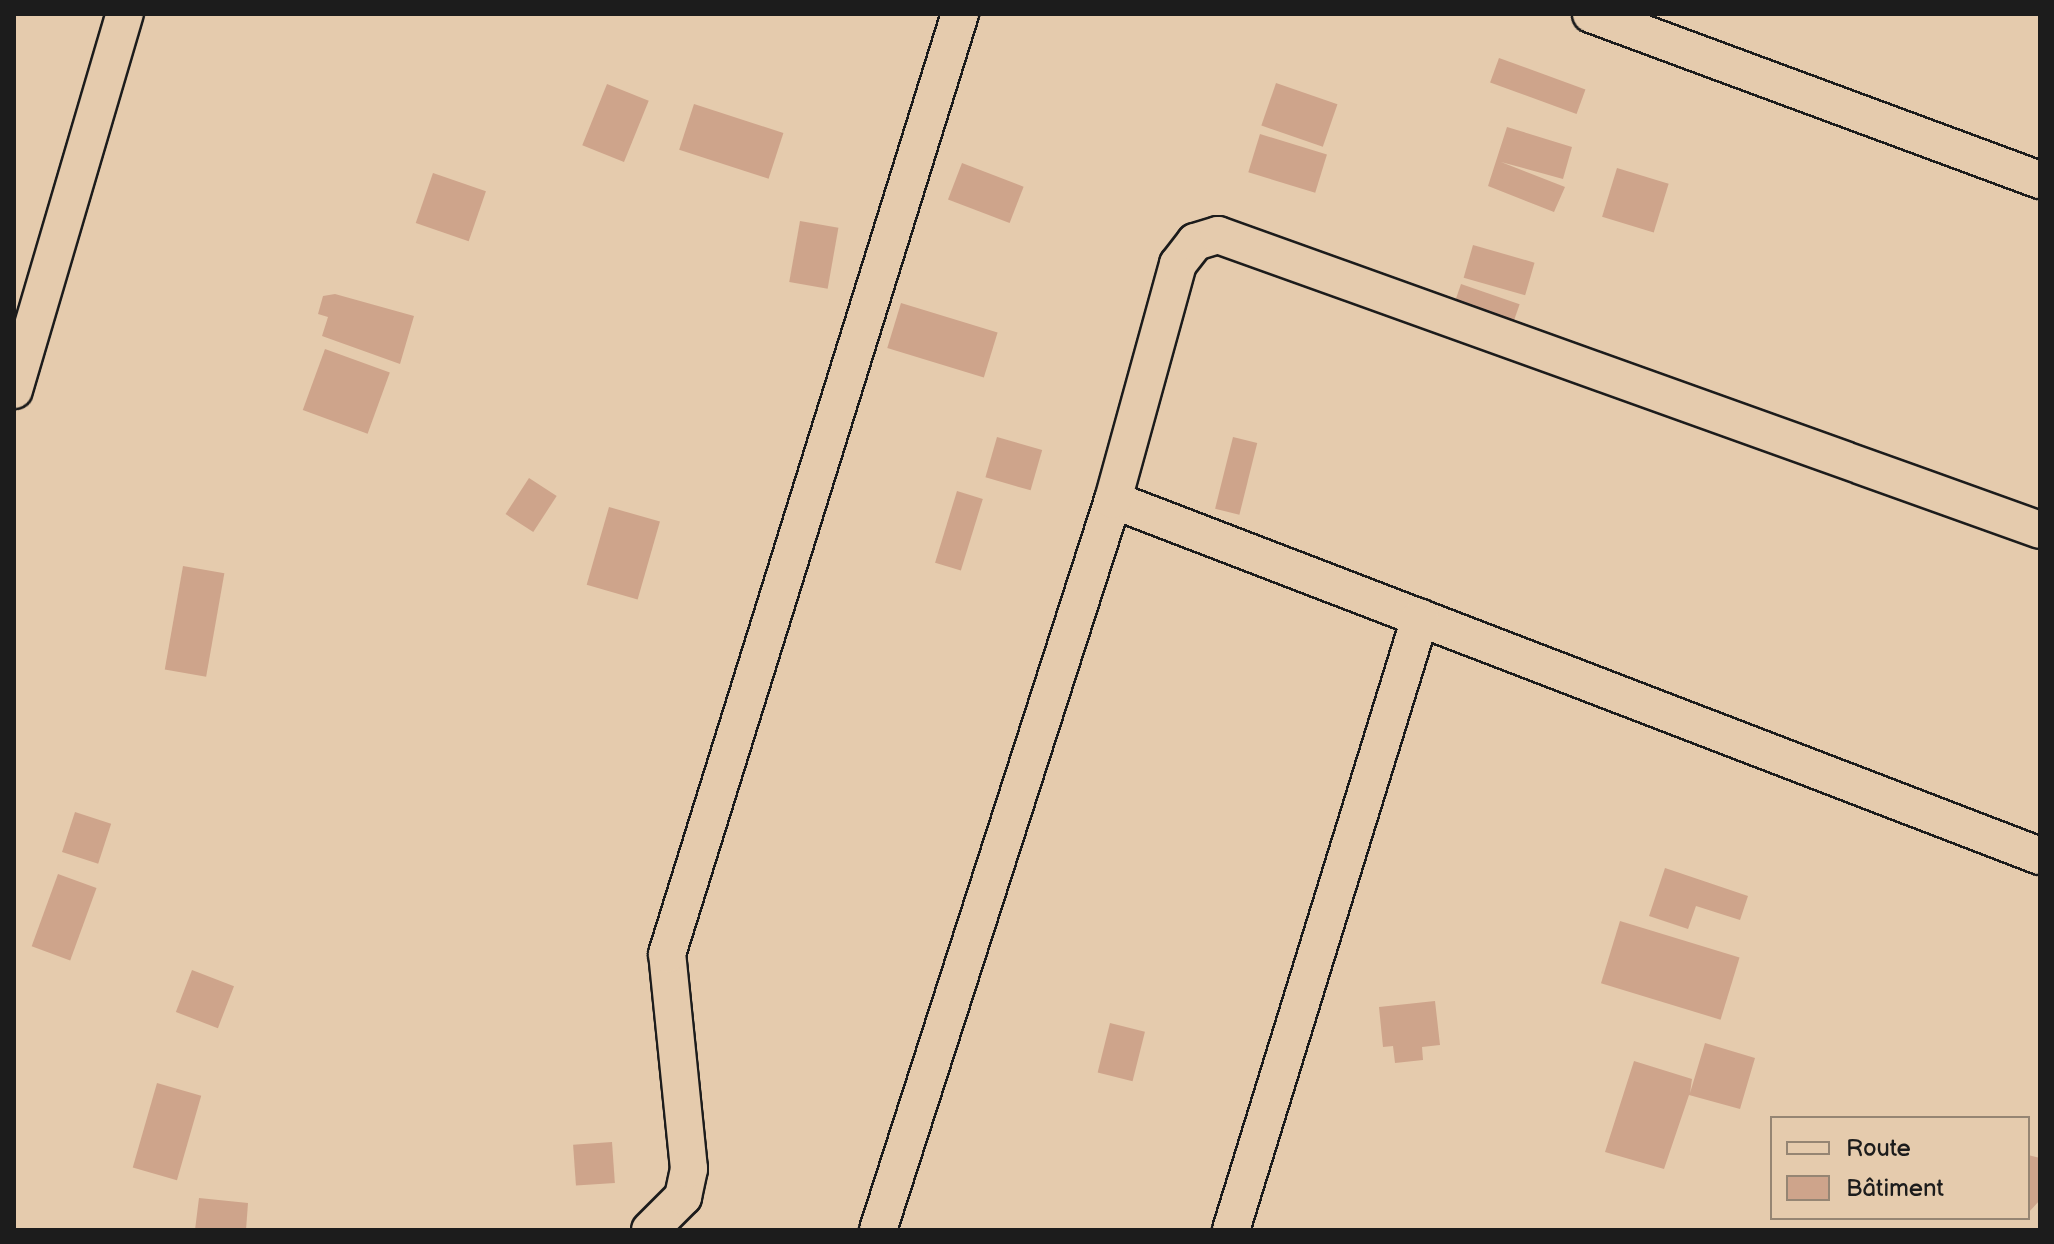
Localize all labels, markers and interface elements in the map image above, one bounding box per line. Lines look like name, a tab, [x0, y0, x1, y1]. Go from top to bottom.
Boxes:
legend	[1770, 1116, 2030, 1220]
text: Route	[1846, 1134, 1911, 1163]
text: Bâtiment	[1846, 1174, 1944, 1203]

